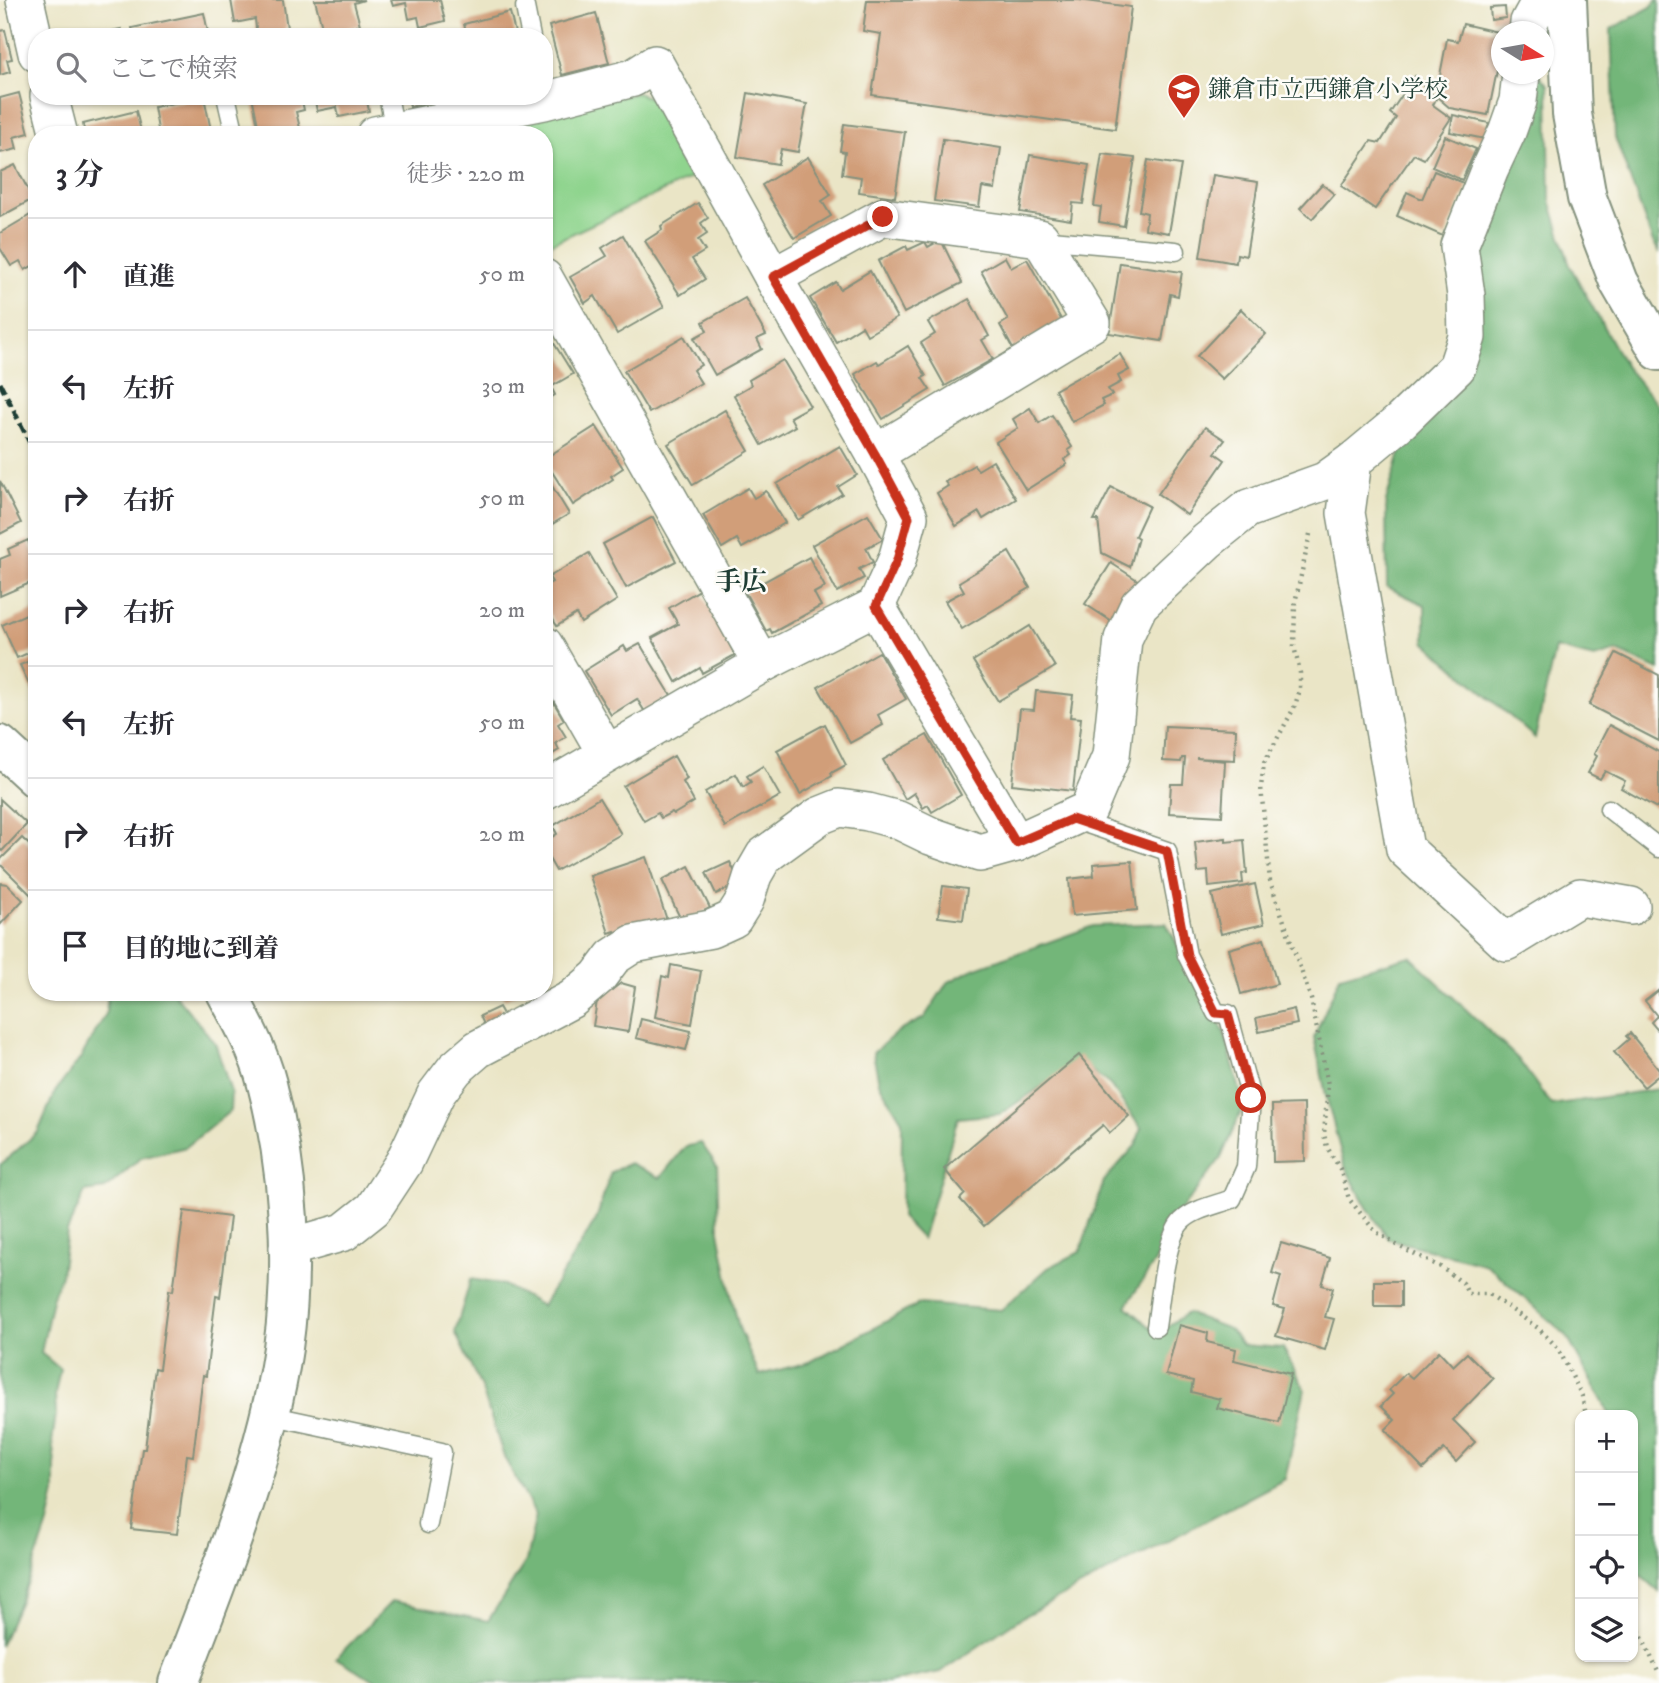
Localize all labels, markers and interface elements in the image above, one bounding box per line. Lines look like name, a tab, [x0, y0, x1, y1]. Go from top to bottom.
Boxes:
north arrow	[1491, 21, 1554, 84]
search box	[28, 28, 553, 105]
icon: search	[52, 48, 90, 86]
text: ここで検索	[108, 53, 238, 86]
school or university icon: 鎌倉市立西鎌倉小学校	[1165, 71, 1203, 120]
place label: 鎌倉市立西鎌倉小学校	[1208, 75, 1448, 105]
text: 3 分	[56, 157, 104, 194]
text: 徒歩 · 220 m	[406, 160, 525, 189]
route end	[867, 201, 898, 232]
icon: ahead	[56, 255, 94, 293]
text: 50 m	[479, 260, 525, 289]
text: 直進	[123, 261, 175, 294]
icon: left	[56, 367, 94, 405]
text: 30 m	[482, 372, 525, 401]
text: 左折	[123, 373, 175, 406]
icon: right	[56, 479, 94, 517]
text: 50 m	[479, 484, 525, 513]
text: 右折	[123, 485, 175, 518]
district label: 手広	[715, 566, 767, 599]
icon: right	[56, 591, 94, 629]
text: 20 m	[479, 596, 525, 625]
text: 右折	[123, 597, 175, 630]
icon: left	[56, 703, 94, 741]
text: 50 m	[479, 708, 525, 737]
text: 左折	[123, 709, 175, 742]
icon: right	[56, 815, 94, 853]
text: 20 m	[479, 820, 525, 849]
text: 右折	[123, 821, 175, 854]
icon: arrive	[56, 927, 94, 965]
text: 目的地に到着	[123, 933, 279, 966]
route start	[1235, 1082, 1266, 1113]
map controls	[1575, 1410, 1638, 1662]
button: +	[1575, 1410, 1638, 1473]
button: −	[1575, 1473, 1638, 1536]
button: locate	[1575, 1536, 1638, 1599]
button: layers	[1575, 1599, 1638, 1662]

